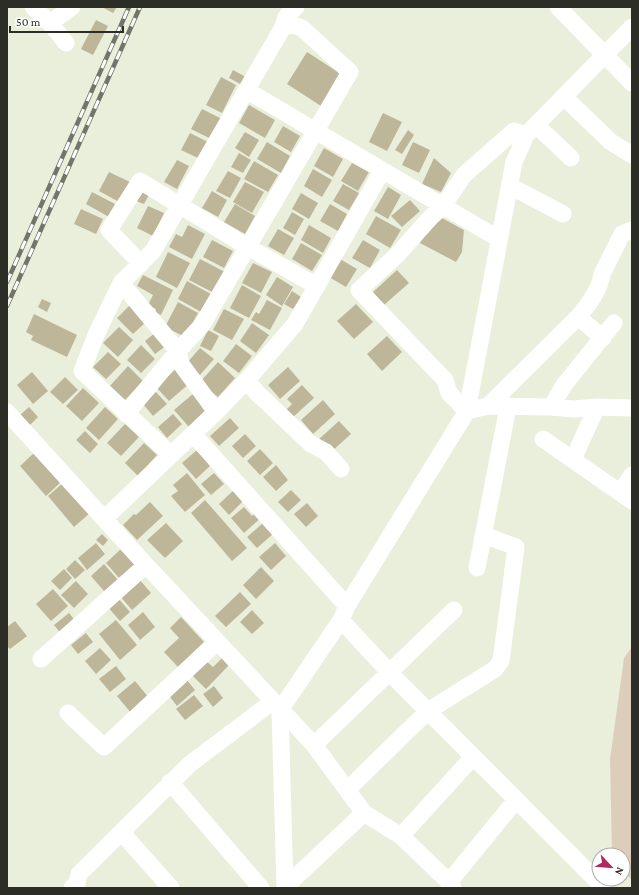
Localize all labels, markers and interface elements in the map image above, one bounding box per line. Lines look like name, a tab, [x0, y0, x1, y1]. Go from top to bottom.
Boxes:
scale bar	[10, 8, 123, 34]
text: 50 m	[16, 15, 41, 29]
north arrow	[591, 847, 631, 887]
text: N	[613, 865, 627, 878]

